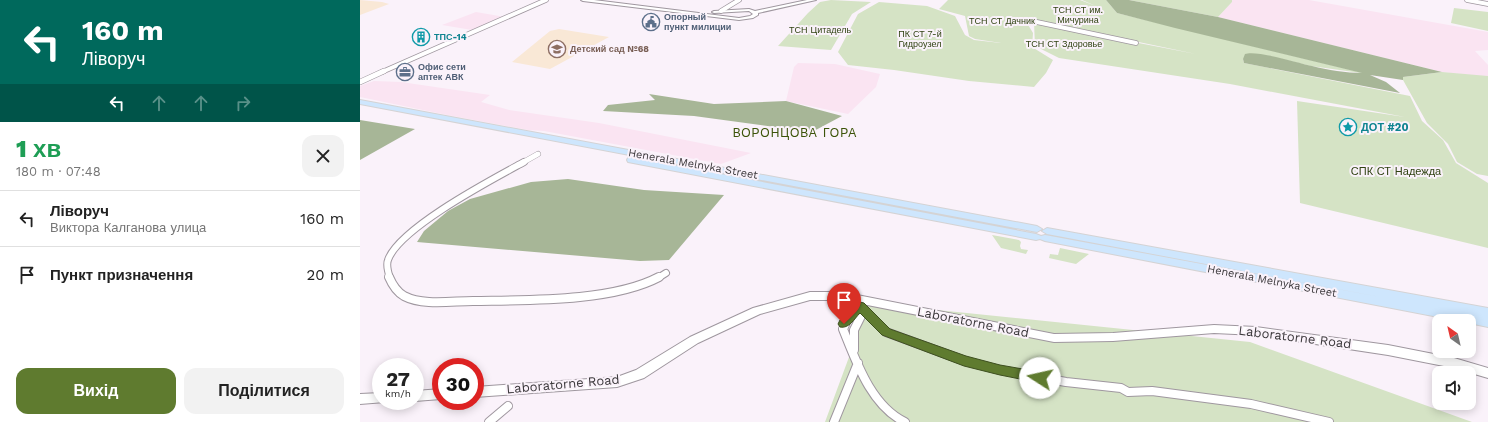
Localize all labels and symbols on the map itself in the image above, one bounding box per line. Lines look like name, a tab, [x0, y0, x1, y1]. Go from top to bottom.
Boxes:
park label: ТСН СТ им. Мичурина	[1053, 5, 1103, 25]
public building icon: Опорный пункт милиции	[641, 12, 661, 32]
place label: Опорный пункт милиции	[664, 12, 731, 32]
park label: ТСН СТ Дачник	[969, 16, 1035, 26]
park label: ТСН Цитадель	[789, 25, 851, 35]
building icon: ТПС-14	[411, 27, 431, 47]
park label: ПК СТ 7-й Гидроузел	[898, 29, 942, 49]
place label: ТПС-14	[434, 32, 467, 42]
school or university icon: Детский сад №68	[547, 39, 567, 59]
park label: ТСН СТ Здоровье	[1026, 39, 1102, 49]
place label: Детский сад №68	[570, 44, 649, 54]
office icon: Офис сети аптек АВК	[395, 62, 415, 82]
place label: Офис сети аптек АВК	[418, 62, 466, 82]
place icon: ДОТ #20	[1338, 117, 1358, 137]
place label: ДОТ #20	[1361, 121, 1408, 134]
district label: ВОРОНЦОВА ГОРА	[733, 126, 857, 140]
street label: Henerala Melnyka Street	[627, 146, 759, 182]
park label: СПК СТ Надежда	[1351, 165, 1442, 178]
street label: Henerala Melnyka Street	[1206, 262, 1338, 300]
pin	[827, 283, 861, 324]
street label: Laboratorne Road	[916, 304, 1030, 340]
north arrow	[1432, 314, 1476, 358]
street label: Laboratorne Road	[1238, 323, 1352, 351]
position arrow	[1019, 357, 1061, 399]
speed limit sign: 30	[432, 358, 484, 410]
street label: Laboratorne Road	[506, 372, 620, 396]

